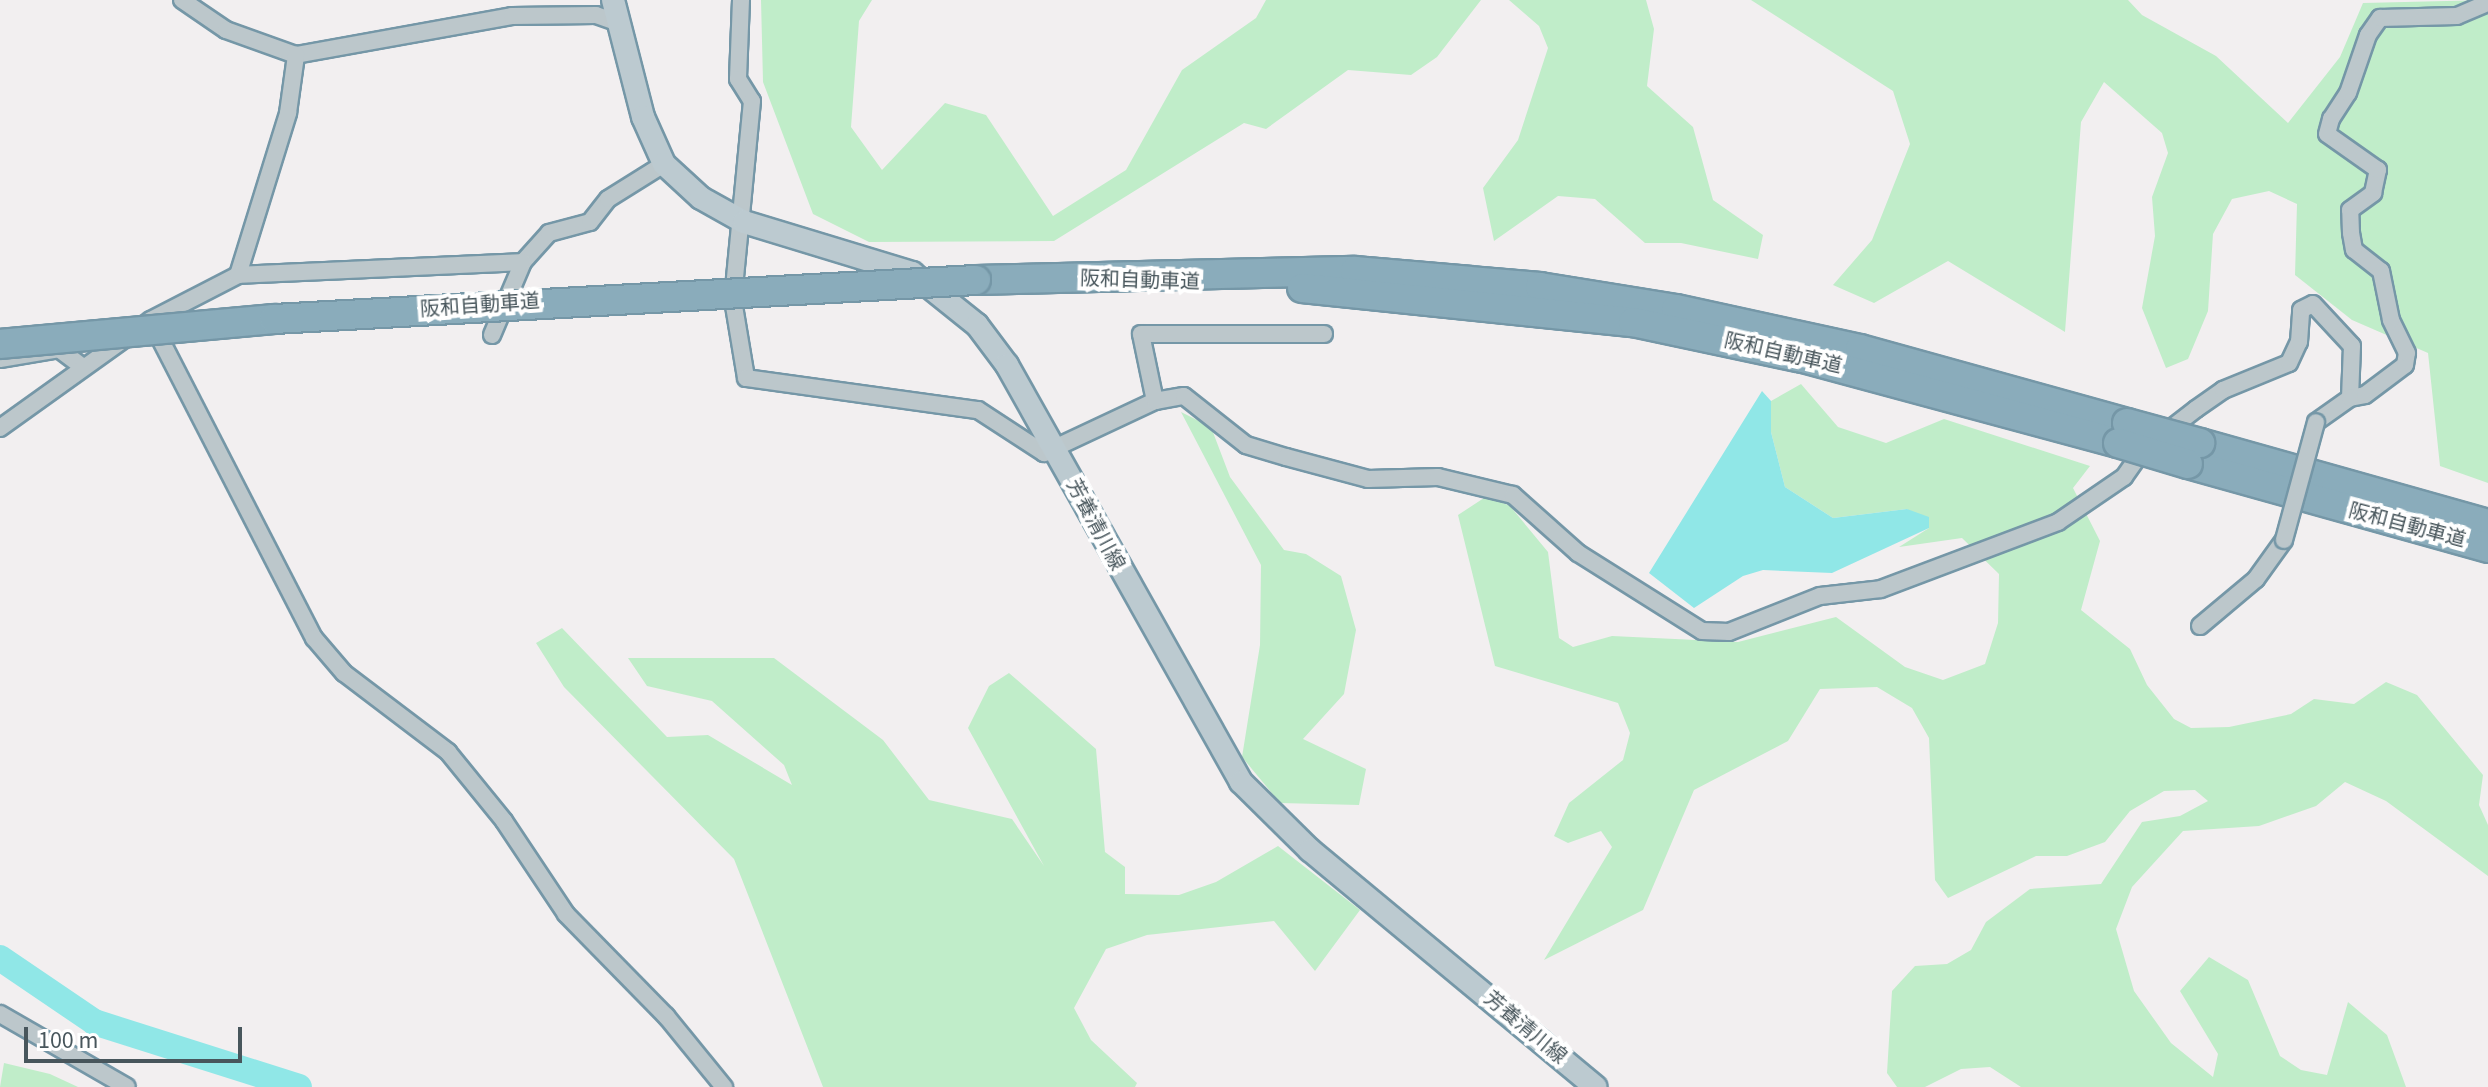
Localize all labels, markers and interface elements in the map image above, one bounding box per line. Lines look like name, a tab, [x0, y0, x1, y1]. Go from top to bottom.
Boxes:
street label: 阪和自動車道	[1080, 267, 1200, 295]
street label: 阪和自動車道	[419, 290, 541, 322]
street label: 阪和自動車道	[1722, 329, 1844, 379]
street label: 芳養清川線	[1061, 475, 1129, 575]
street label: 阪和自動車道	[2346, 499, 2468, 553]
street label: 芳養清川線	[1479, 987, 1571, 1069]
scale bar	[28, 1011, 246, 1061]
text: 100 m	[38, 1023, 98, 1058]

